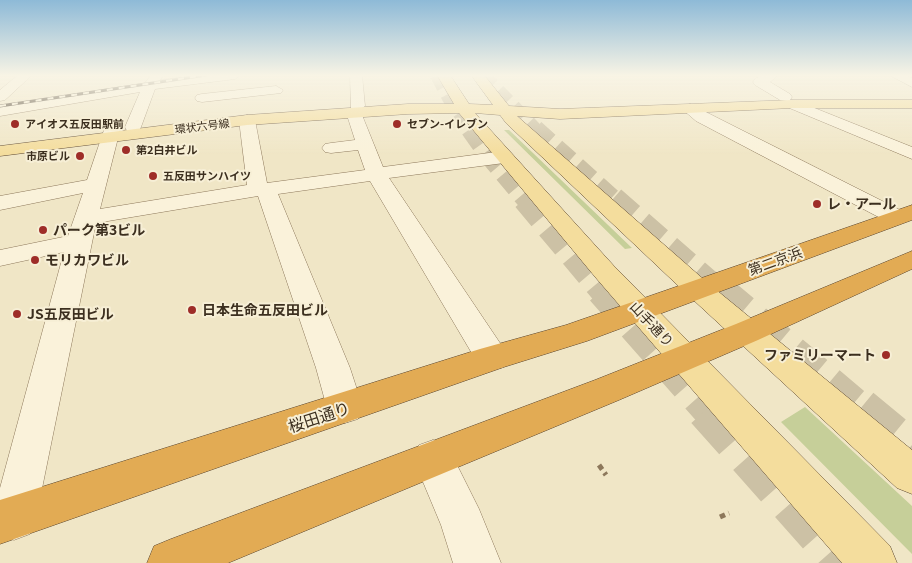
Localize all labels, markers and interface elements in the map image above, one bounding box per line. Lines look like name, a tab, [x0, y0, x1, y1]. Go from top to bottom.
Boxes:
street label: 環状六号線	[174, 116, 230, 136]
place label: アイオス五反田駅前	[25, 117, 124, 131]
place label: セブン-イレブン	[407, 117, 488, 131]
marker: アイオス五反田駅前	[9, 118, 21, 130]
marker: セブン-イレブン	[391, 118, 403, 130]
place label: 第2白井ビル	[136, 143, 197, 157]
marker: 第2白井ビル	[120, 144, 132, 156]
place label: 市原ビル	[26, 149, 70, 163]
marker: 市原ビル	[74, 150, 86, 162]
place label: 五反田サンハイツ	[163, 169, 251, 183]
marker: 五反田サンハイツ	[147, 170, 159, 182]
place label: レ・アール	[827, 196, 896, 212]
marker: レ・アール	[811, 198, 823, 210]
place label: パーク第3ビル	[53, 222, 145, 238]
marker: パーク第3ビル	[37, 224, 49, 236]
street label: 第二京浜	[746, 244, 804, 278]
place label: モリカワビル	[45, 252, 129, 268]
marker: モリカワビル	[29, 254, 41, 266]
street label: 山手通り	[627, 298, 677, 350]
place label: 日本生命五反田ビル	[202, 302, 328, 318]
marker: 日本生命五反田ビル	[186, 304, 198, 316]
place label: JS五反田ビル	[27, 306, 114, 322]
marker: JS五反田ビル	[11, 308, 23, 320]
place label: ファミリーマート	[764, 347, 876, 363]
marker: ファミリーマート	[880, 349, 892, 361]
street label: 桜田通り	[286, 398, 352, 436]

